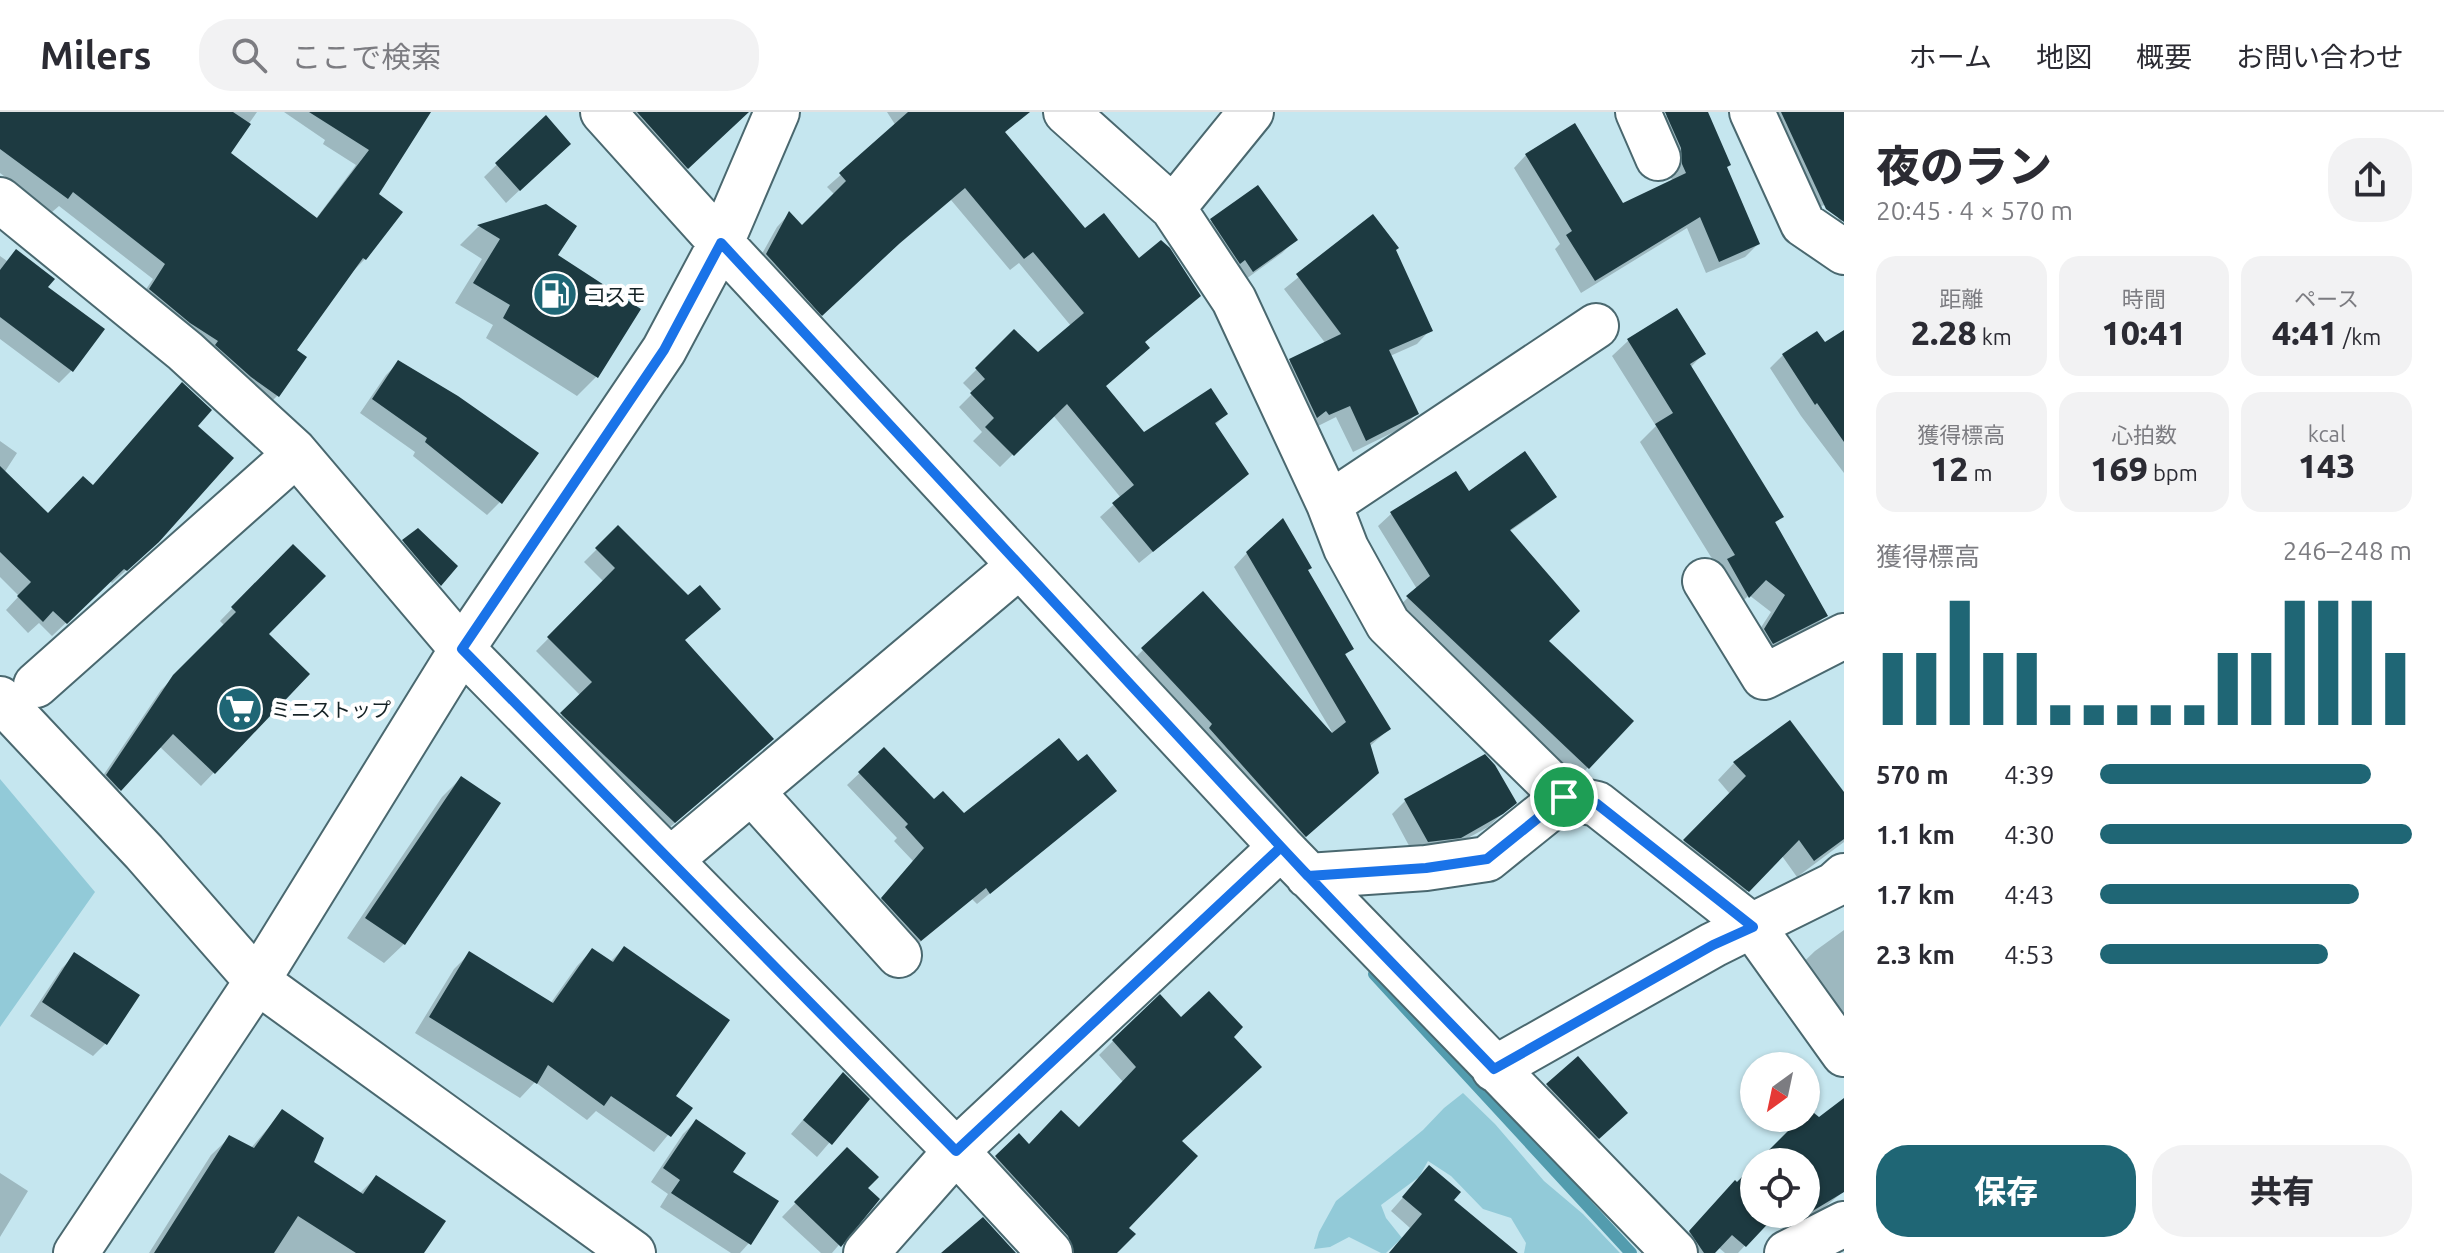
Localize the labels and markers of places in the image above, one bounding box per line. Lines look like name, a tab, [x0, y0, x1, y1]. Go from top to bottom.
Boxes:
fuel station icon: コスモ	[531, 270, 579, 318]
place label: コスモ	[586, 283, 646, 306]
supermarket icon: ミニストップ	[216, 685, 264, 733]
place label: ミニストップ	[271, 698, 391, 721]
pin	[1530, 763, 1598, 831]

